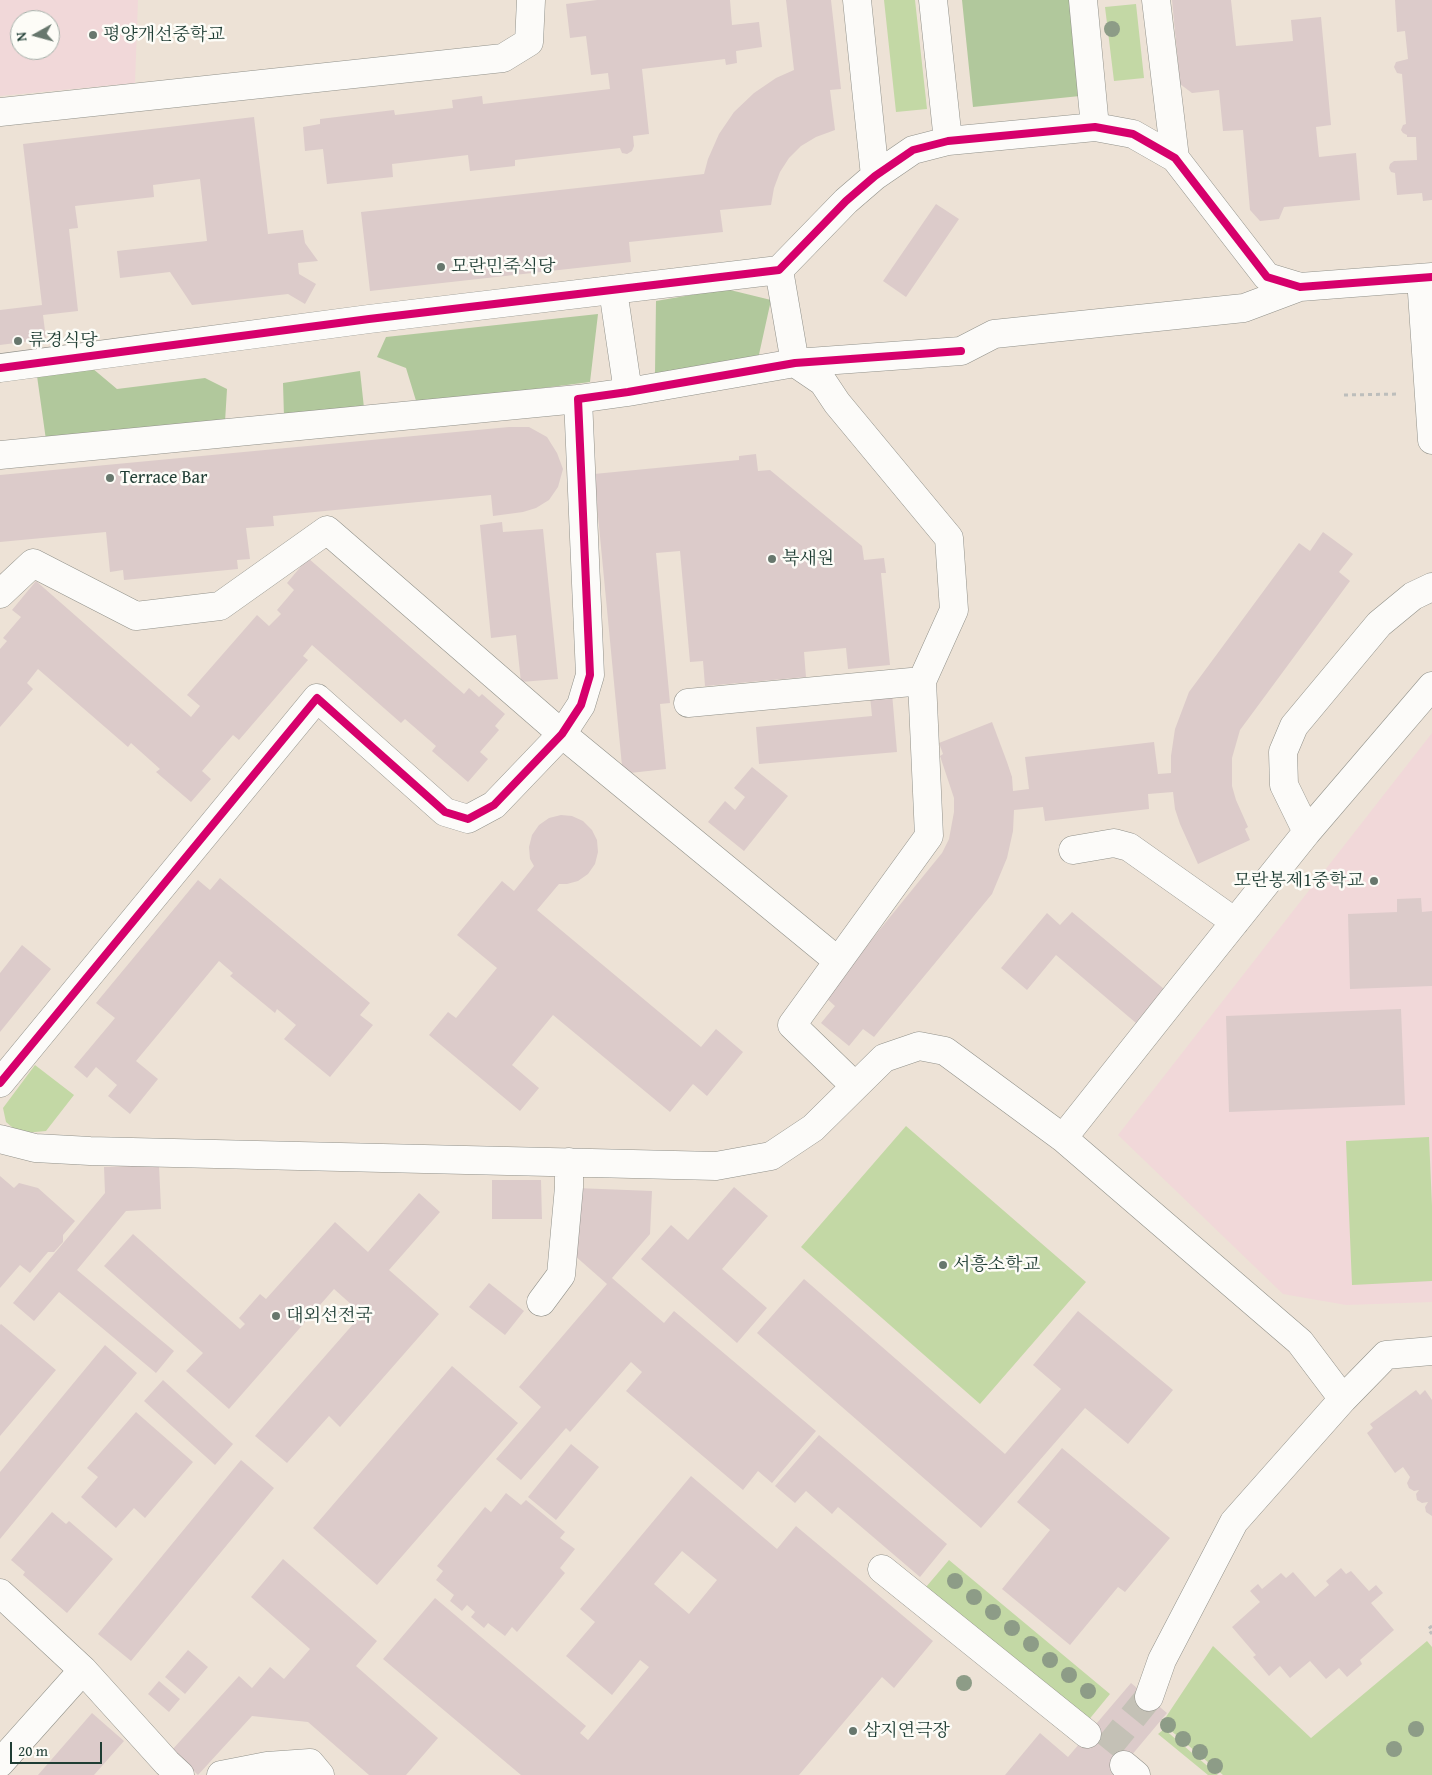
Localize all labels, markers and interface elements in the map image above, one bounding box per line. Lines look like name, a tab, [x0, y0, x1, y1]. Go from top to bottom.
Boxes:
north arrow	[10, 10, 60, 60]
place label: 평양개선중학교	[103, 24, 225, 46]
marker: 평양개선중학교	[87, 29, 99, 41]
text: N	[11, 31, 32, 43]
place label: 모란민죽식당	[451, 256, 555, 278]
marker: 모란민죽식당	[435, 261, 447, 273]
place label: 류경식당	[28, 330, 98, 352]
marker: 류경식당	[12, 335, 24, 347]
place label: Terrace Bar	[120, 467, 208, 489]
marker: Terrace Bar	[104, 472, 116, 484]
place label: 북새원	[782, 548, 834, 570]
marker: 북새원	[766, 553, 778, 565]
place label: 모란봉제1중학교	[1234, 870, 1364, 892]
marker: 모란봉제1중학교	[1368, 875, 1380, 887]
place label: 서흥소학교	[953, 1254, 1040, 1276]
marker: 서흥소학교	[937, 1259, 949, 1271]
place label: 대외선전국	[286, 1305, 373, 1327]
marker: 대외선전국	[270, 1310, 282, 1322]
place label: 삼지연극장	[863, 1720, 950, 1742]
marker: 삼지연극장	[847, 1725, 859, 1737]
scale bar	[12, 1732, 105, 1764]
text: 20 m	[18, 1740, 48, 1761]

